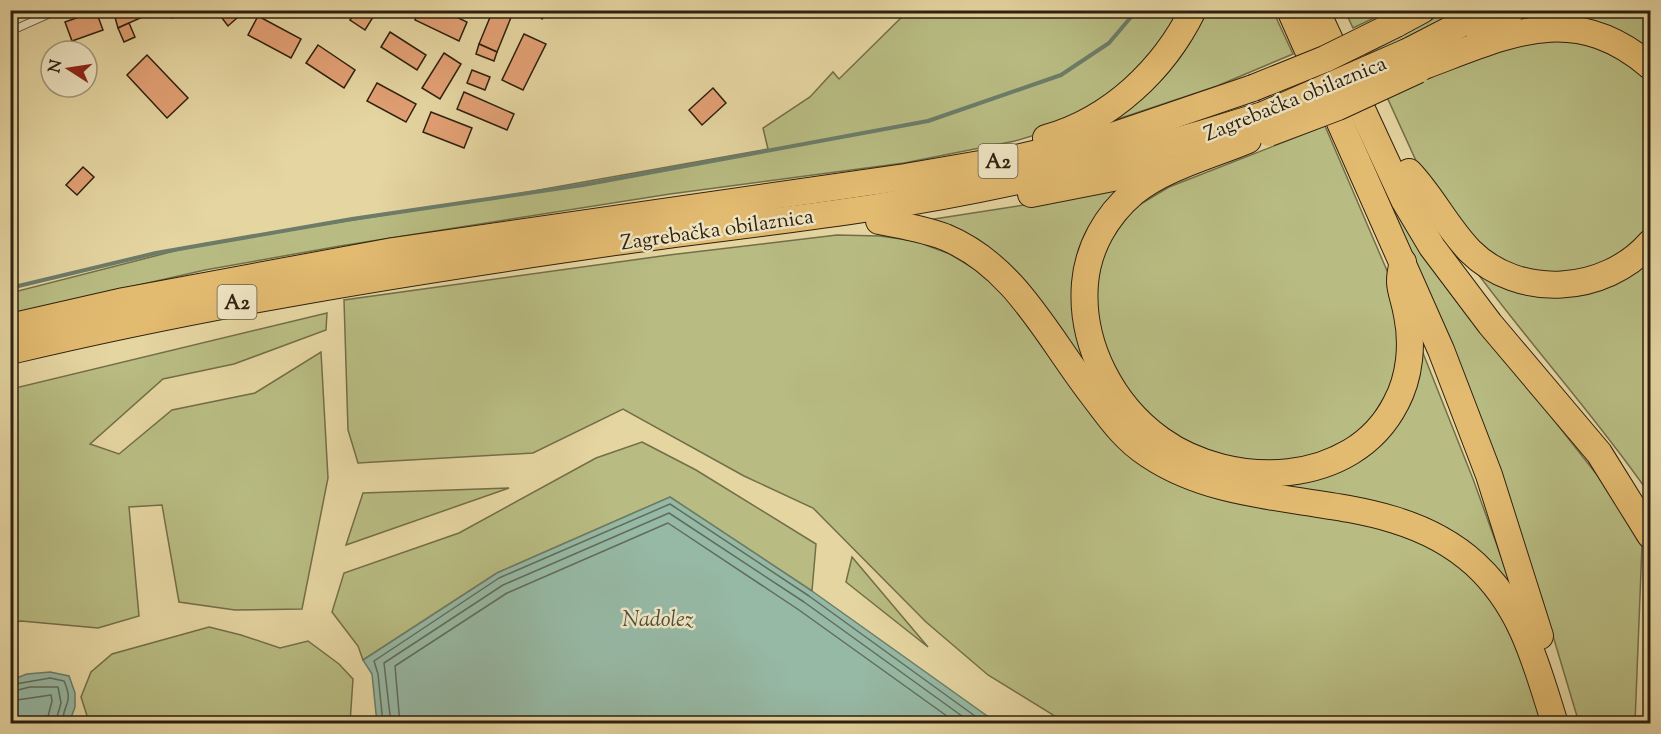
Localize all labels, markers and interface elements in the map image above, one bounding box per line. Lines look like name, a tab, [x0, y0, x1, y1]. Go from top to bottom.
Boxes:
north arrow	[39, 39, 99, 99]
street label: Zagrebačka obilaznica	[1200, 49, 1392, 150]
text: N	[44, 58, 69, 75]
road number: A2	[978, 144, 1018, 178]
street label: Zagrebačka obilaznica	[619, 203, 816, 259]
road number: A2	[218, 285, 256, 319]
water label: Nadolez	[622, 605, 694, 637]

